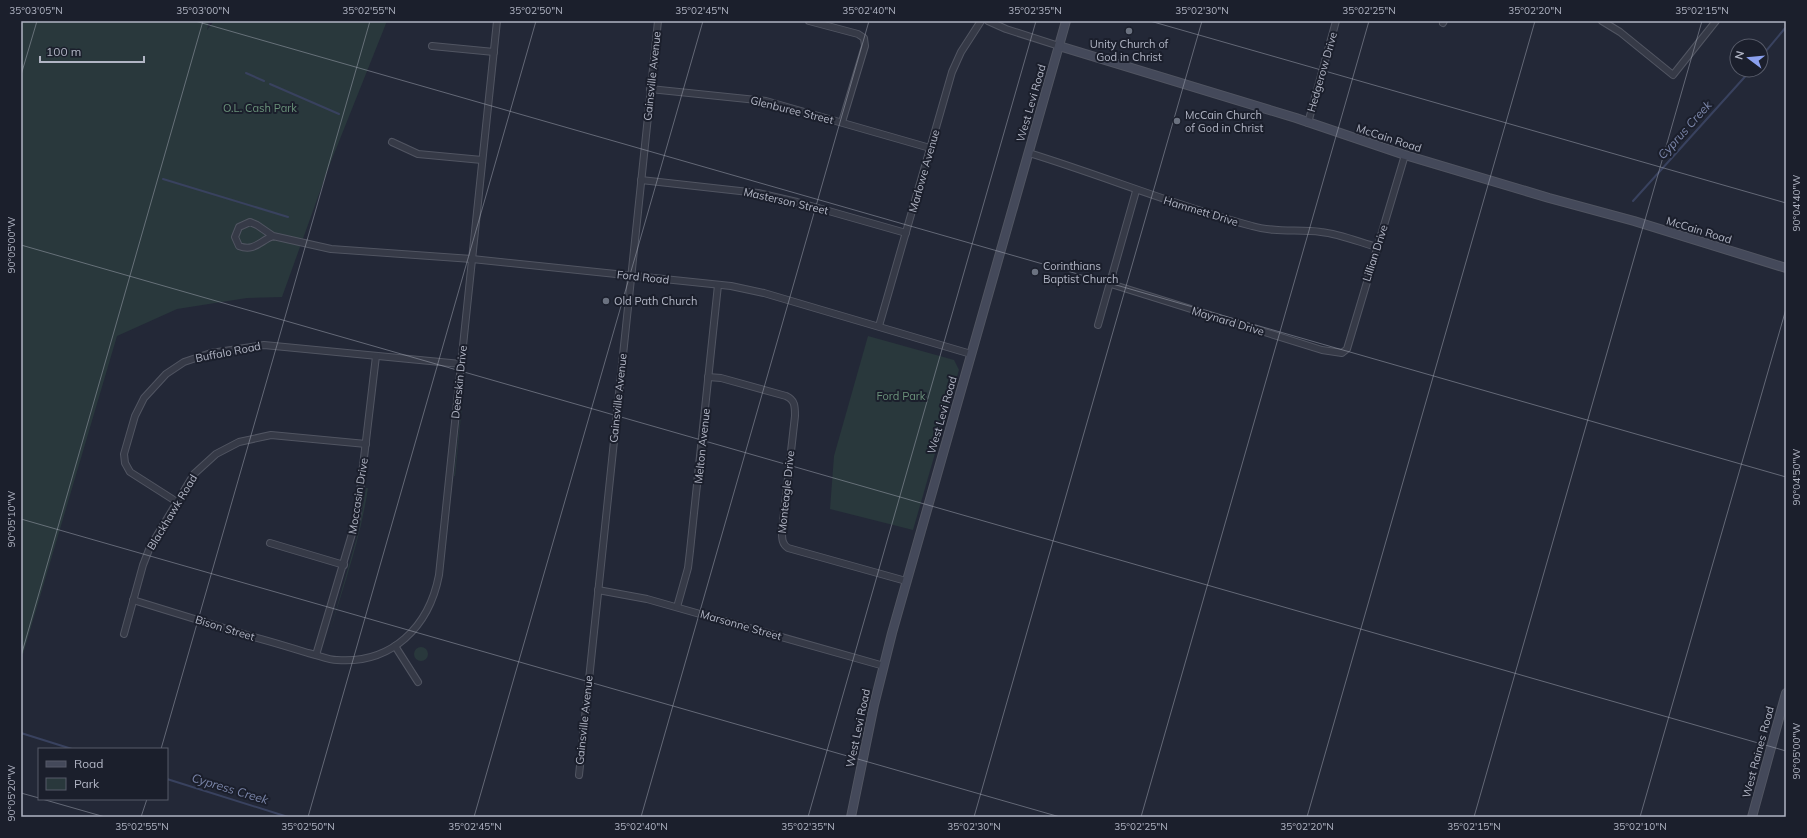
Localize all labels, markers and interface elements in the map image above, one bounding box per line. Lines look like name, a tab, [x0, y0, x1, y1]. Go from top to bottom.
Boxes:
text: 35°03'05"N	[9, 4, 63, 17]
text: 35°03'00"N	[176, 4, 230, 17]
text: 35°02'55"N	[342, 4, 396, 17]
text: 35°02'50"N	[509, 4, 563, 17]
text: 35°02'45"N	[675, 4, 729, 17]
text: 35°02'40"N	[842, 4, 896, 17]
text: 35°02'35"N	[1008, 4, 1062, 17]
text: 35°02'30"N	[1175, 4, 1229, 17]
text: 35°02'25"N	[1342, 4, 1396, 17]
text: 35°02'20"N	[1508, 4, 1562, 17]
text: 35°02'15"N	[1675, 4, 1729, 17]
marker: Unity Church of God in Christ	[1124, 26, 1134, 36]
street label: Hedgerow Drive	[1304, 30, 1340, 114]
street label: Gainsville Avenue	[640, 31, 664, 121]
place label: Unity Church of God in Christ	[1090, 37, 1169, 64]
scale bar	[40, 38, 144, 64]
north arrow	[1729, 38, 1769, 78]
text: 100 m	[46, 44, 81, 59]
text: N	[1732, 49, 1747, 61]
street label: West Levi Road	[1013, 63, 1049, 143]
street label: Glenburee Street	[749, 93, 835, 127]
water label: Cyprus Creek	[1654, 97, 1715, 162]
park label: O.L. Cash Park	[223, 101, 297, 115]
place label: McCain Church of God in Christ	[1185, 108, 1264, 135]
marker: McCain Church of God in Christ	[1172, 116, 1182, 126]
street label: McCain Road	[1355, 121, 1423, 155]
street label: Marlowe Avenue	[905, 128, 943, 214]
text: 90°04'40"W	[1790, 175, 1803, 231]
street label: Masterson Street	[742, 184, 830, 218]
street label: Hammett Drive	[1162, 193, 1240, 229]
street label: McCain Road	[1665, 213, 1733, 247]
text: 90°05'00"W	[5, 217, 18, 273]
street label: Lillian Drive	[1359, 223, 1391, 283]
place label: Corinthians Baptist Church	[1043, 259, 1118, 286]
street label: Ford Road	[616, 267, 670, 287]
marker: Corinthians Baptist Church	[1030, 267, 1040, 277]
place label: Old Path Church	[614, 294, 697, 308]
marker: Old Path Church	[601, 296, 611, 306]
street label: Maynard Drive	[1190, 303, 1266, 339]
street label: Buffalo Road	[194, 339, 262, 365]
street label: Deerskin Drive	[448, 345, 470, 419]
street label: Gainsville Avenue	[606, 353, 630, 443]
street label: West Levi Road	[924, 375, 960, 455]
park label: Ford Park	[877, 389, 926, 403]
street label: Melton Avenue	[691, 408, 713, 484]
text: 90°04'50"W	[1790, 449, 1803, 505]
street label: Monteagle Drive	[775, 450, 797, 534]
street label: Moccasin Drive	[345, 457, 371, 535]
street label: Blackhawk Road	[144, 472, 200, 552]
text: 90°05'10"W	[5, 491, 18, 547]
street label: Marsonne Street	[699, 607, 783, 643]
street label: Bison Street	[194, 612, 257, 644]
street label: Gainsville Avenue	[572, 675, 596, 765]
street label: West Levi Road	[843, 687, 873, 769]
street label: West Raines Road	[1739, 705, 1777, 799]
text: 90°05'00"W	[1790, 723, 1803, 779]
legend	[38, 748, 168, 800]
text: Road	[74, 756, 103, 771]
text: 90°05'20"W	[5, 765, 18, 821]
water label: Cypress Creek	[190, 770, 271, 807]
text: Park	[74, 776, 100, 791]
text: 35°02'55"N	[115, 820, 169, 833]
text: 35°02'50"N	[281, 820, 335, 833]
text: 35°02'45"N	[448, 820, 502, 833]
text: 35°02'40"N	[614, 820, 668, 833]
text: 35°02'35"N	[781, 820, 835, 833]
text: 35°02'30"N	[947, 820, 1001, 833]
text: 35°02'25"N	[1114, 820, 1168, 833]
text: 35°02'20"N	[1280, 820, 1334, 833]
text: 35°02'15"N	[1447, 820, 1501, 833]
text: 35°02'10"N	[1613, 820, 1667, 833]

